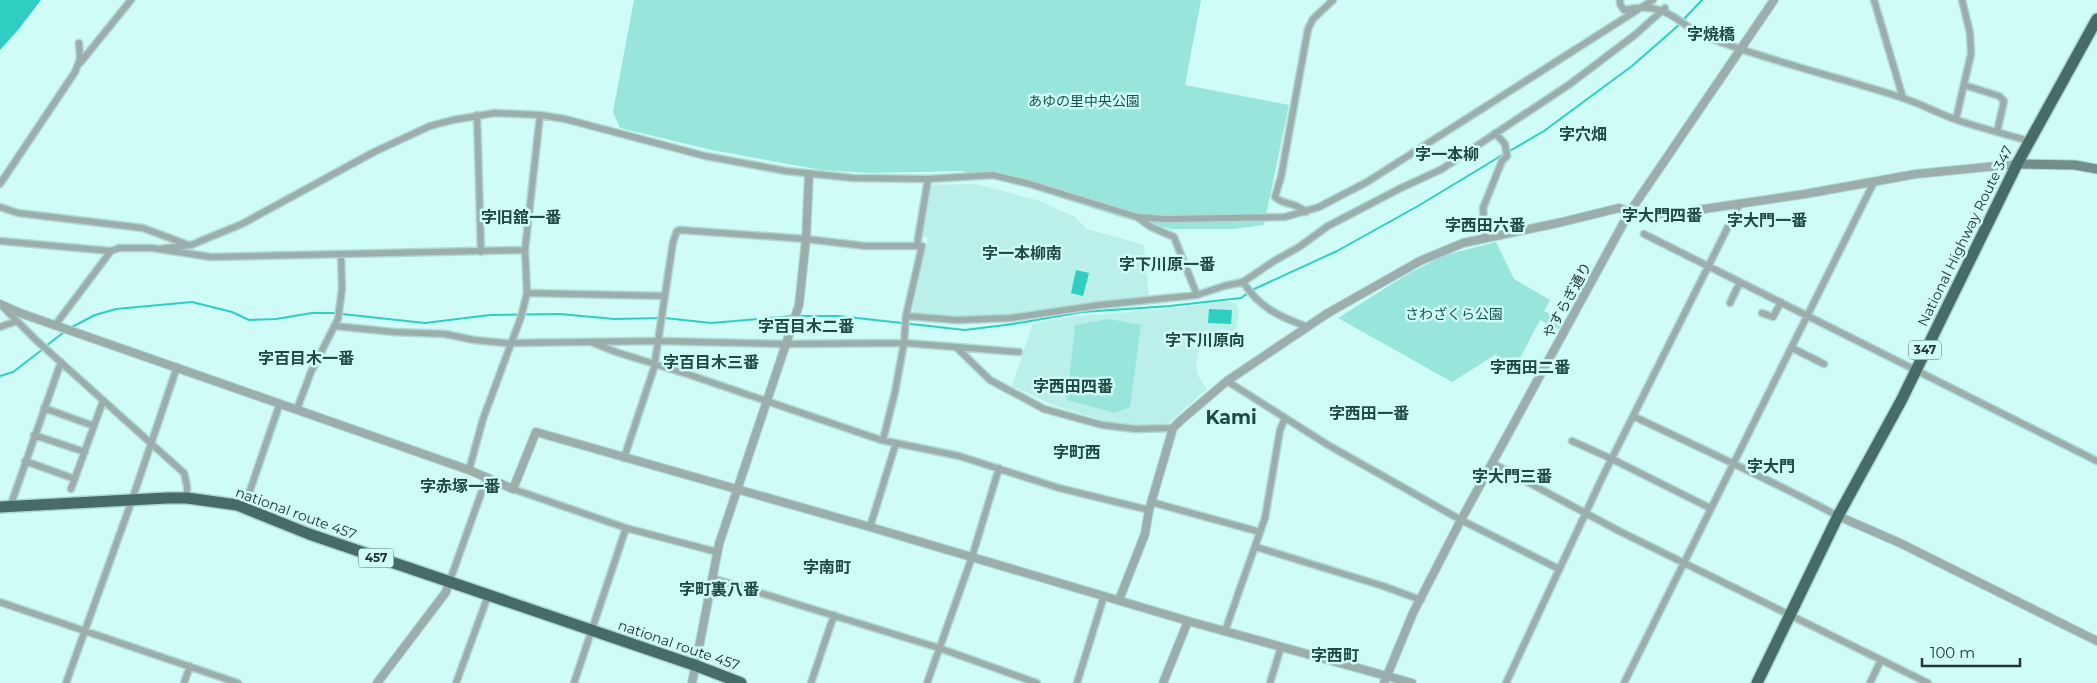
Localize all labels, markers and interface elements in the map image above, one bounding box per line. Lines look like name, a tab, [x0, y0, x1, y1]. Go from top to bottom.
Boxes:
district label: 字焼橋	[1687, 25, 1735, 44]
park label: あゆの里中央公園	[1028, 92, 1140, 110]
district label: 字穴畑	[1559, 125, 1607, 144]
street label: National Highway Route 347	[1913, 143, 2017, 329]
district label: 字一本柳	[1415, 145, 1479, 164]
district label: 字大門四番	[1622, 206, 1702, 225]
district label: 字旧舘一番	[481, 208, 561, 227]
district label: 字大門一番	[1727, 211, 1807, 230]
district label: 字西田六番	[1445, 216, 1525, 235]
district label: 字一本柳南	[982, 244, 1062, 263]
district label: 字下川原一番	[1119, 255, 1215, 274]
street label: やすらぎ通り	[1539, 259, 1595, 341]
park label: さわざくら公園	[1405, 305, 1503, 323]
district label: 字百目木二番	[758, 317, 854, 336]
district label: 字下川原向	[1165, 331, 1245, 350]
road number: 347	[1909, 340, 1941, 360]
district label: 字百目木一番	[258, 349, 354, 368]
district label: 字百目木三番	[663, 353, 759, 372]
district label: 字西田二番	[1490, 358, 1570, 377]
district label: 字西田四番	[1033, 377, 1113, 396]
district label: 字西田一番	[1329, 404, 1409, 423]
district label: Kami	[1205, 406, 1257, 429]
district label: 字町西	[1053, 443, 1101, 462]
district label: 字大門	[1747, 457, 1795, 476]
district label: 字大門三番	[1472, 467, 1552, 486]
district label: 字赤塚一番	[420, 477, 500, 496]
street label: national route 457	[233, 483, 359, 543]
road number: 457	[358, 548, 394, 568]
district label: 字南町	[803, 558, 851, 577]
district label: 字町裏八番	[679, 580, 759, 599]
street label: national route 457	[616, 616, 742, 674]
scale bar	[1922, 636, 2020, 668]
text: 100 m	[1930, 643, 1975, 662]
district label: 字西町	[1311, 646, 1359, 665]

